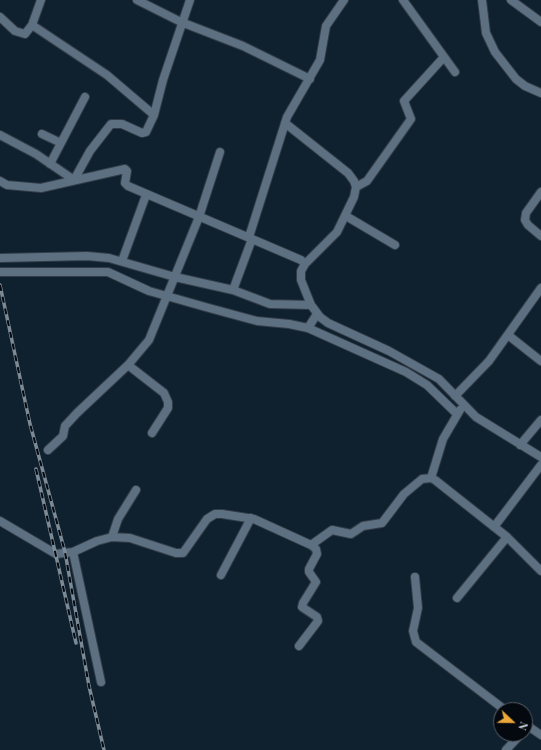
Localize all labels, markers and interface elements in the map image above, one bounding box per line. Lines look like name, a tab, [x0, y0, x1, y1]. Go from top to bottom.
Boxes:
north arrow	[493, 702, 533, 742]
text: N	[515, 720, 532, 733]

